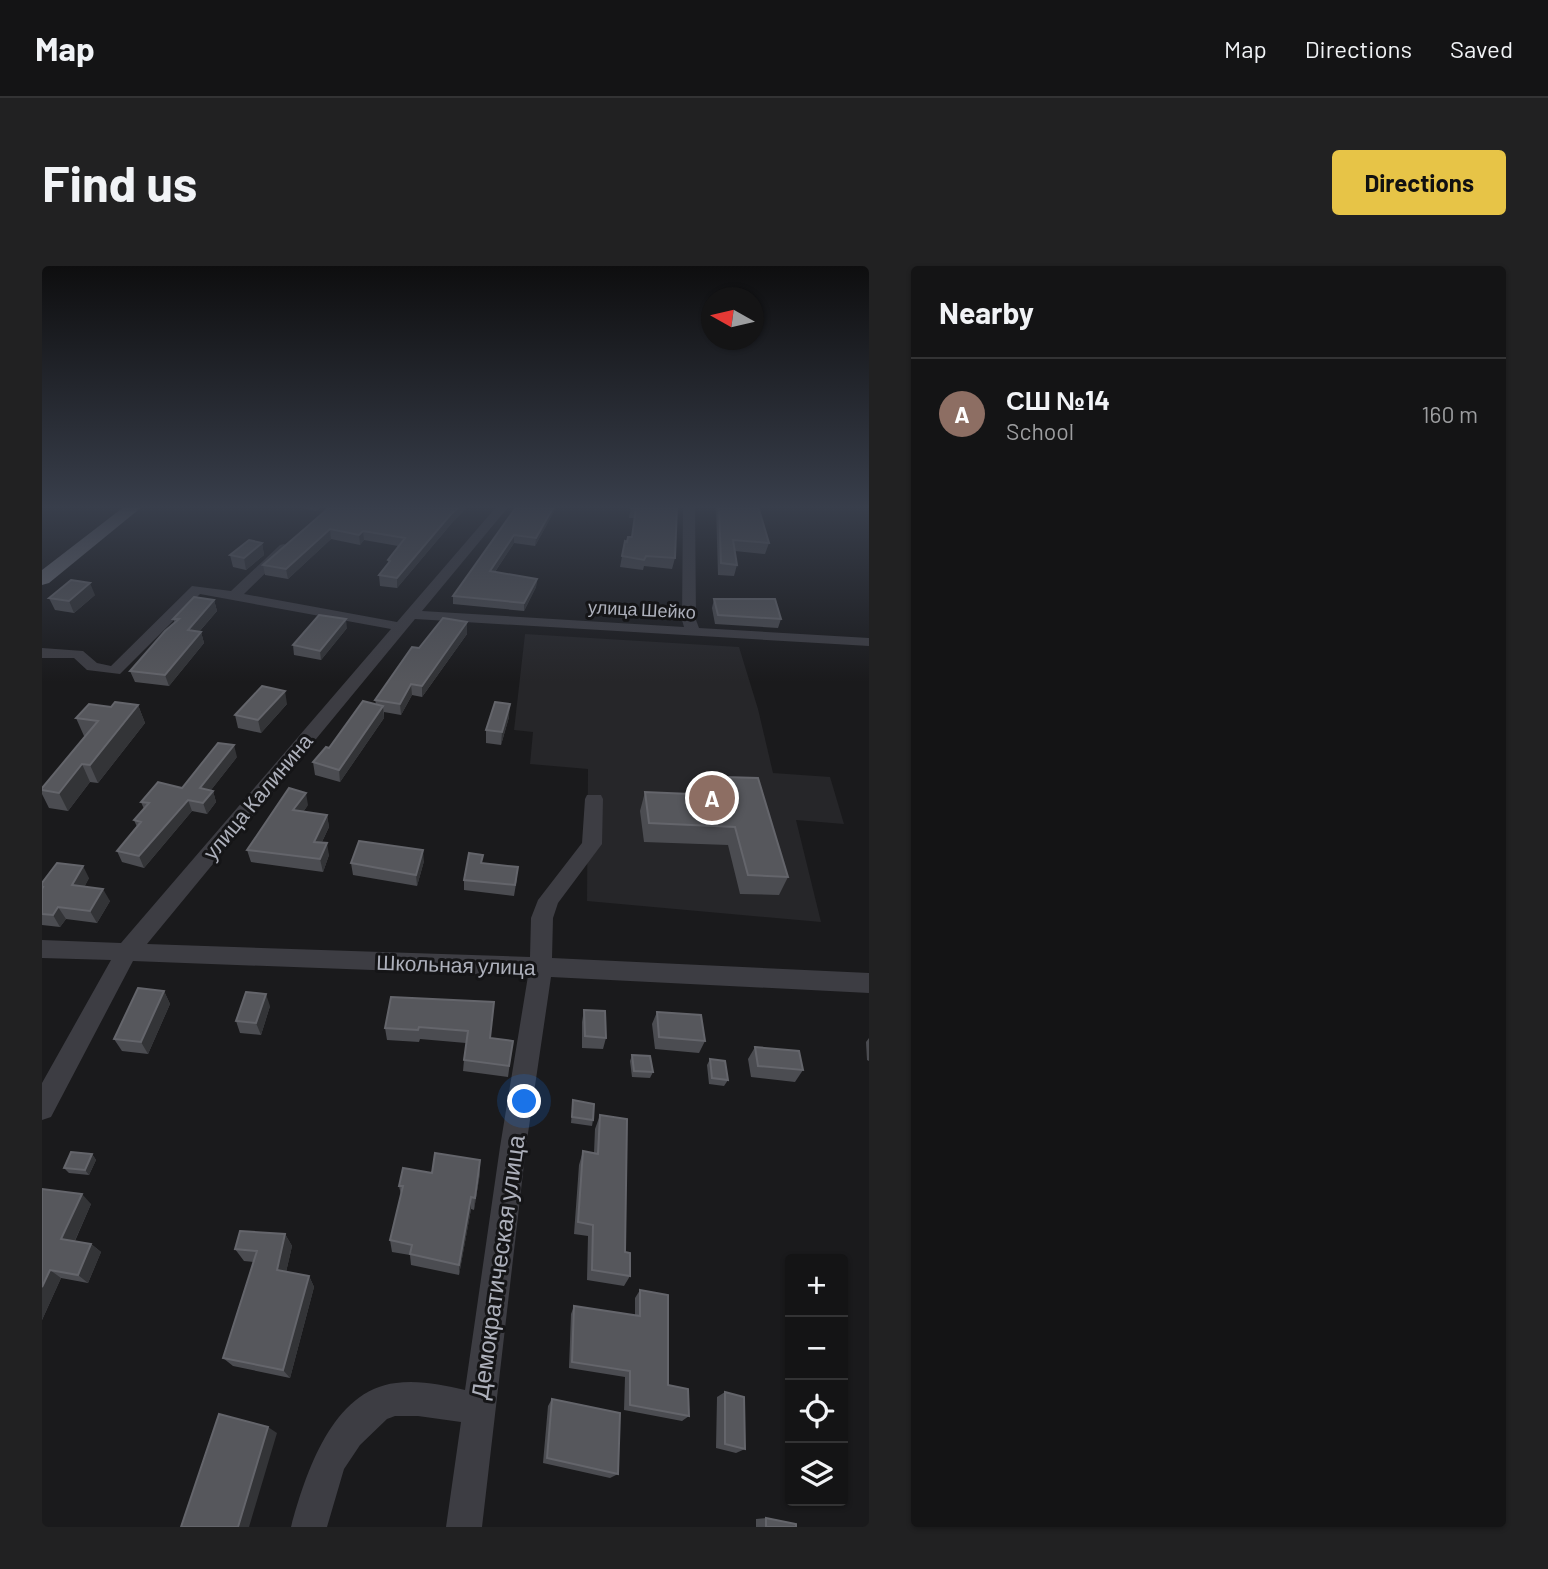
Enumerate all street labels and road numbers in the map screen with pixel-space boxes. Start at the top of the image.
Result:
street label: улица Шейко [588,595,696,623]
street label: улица Калинина [197,728,317,864]
street label: Школьная улица [376,949,537,979]
street label: Демократическая улица [464,1132,530,1401]

